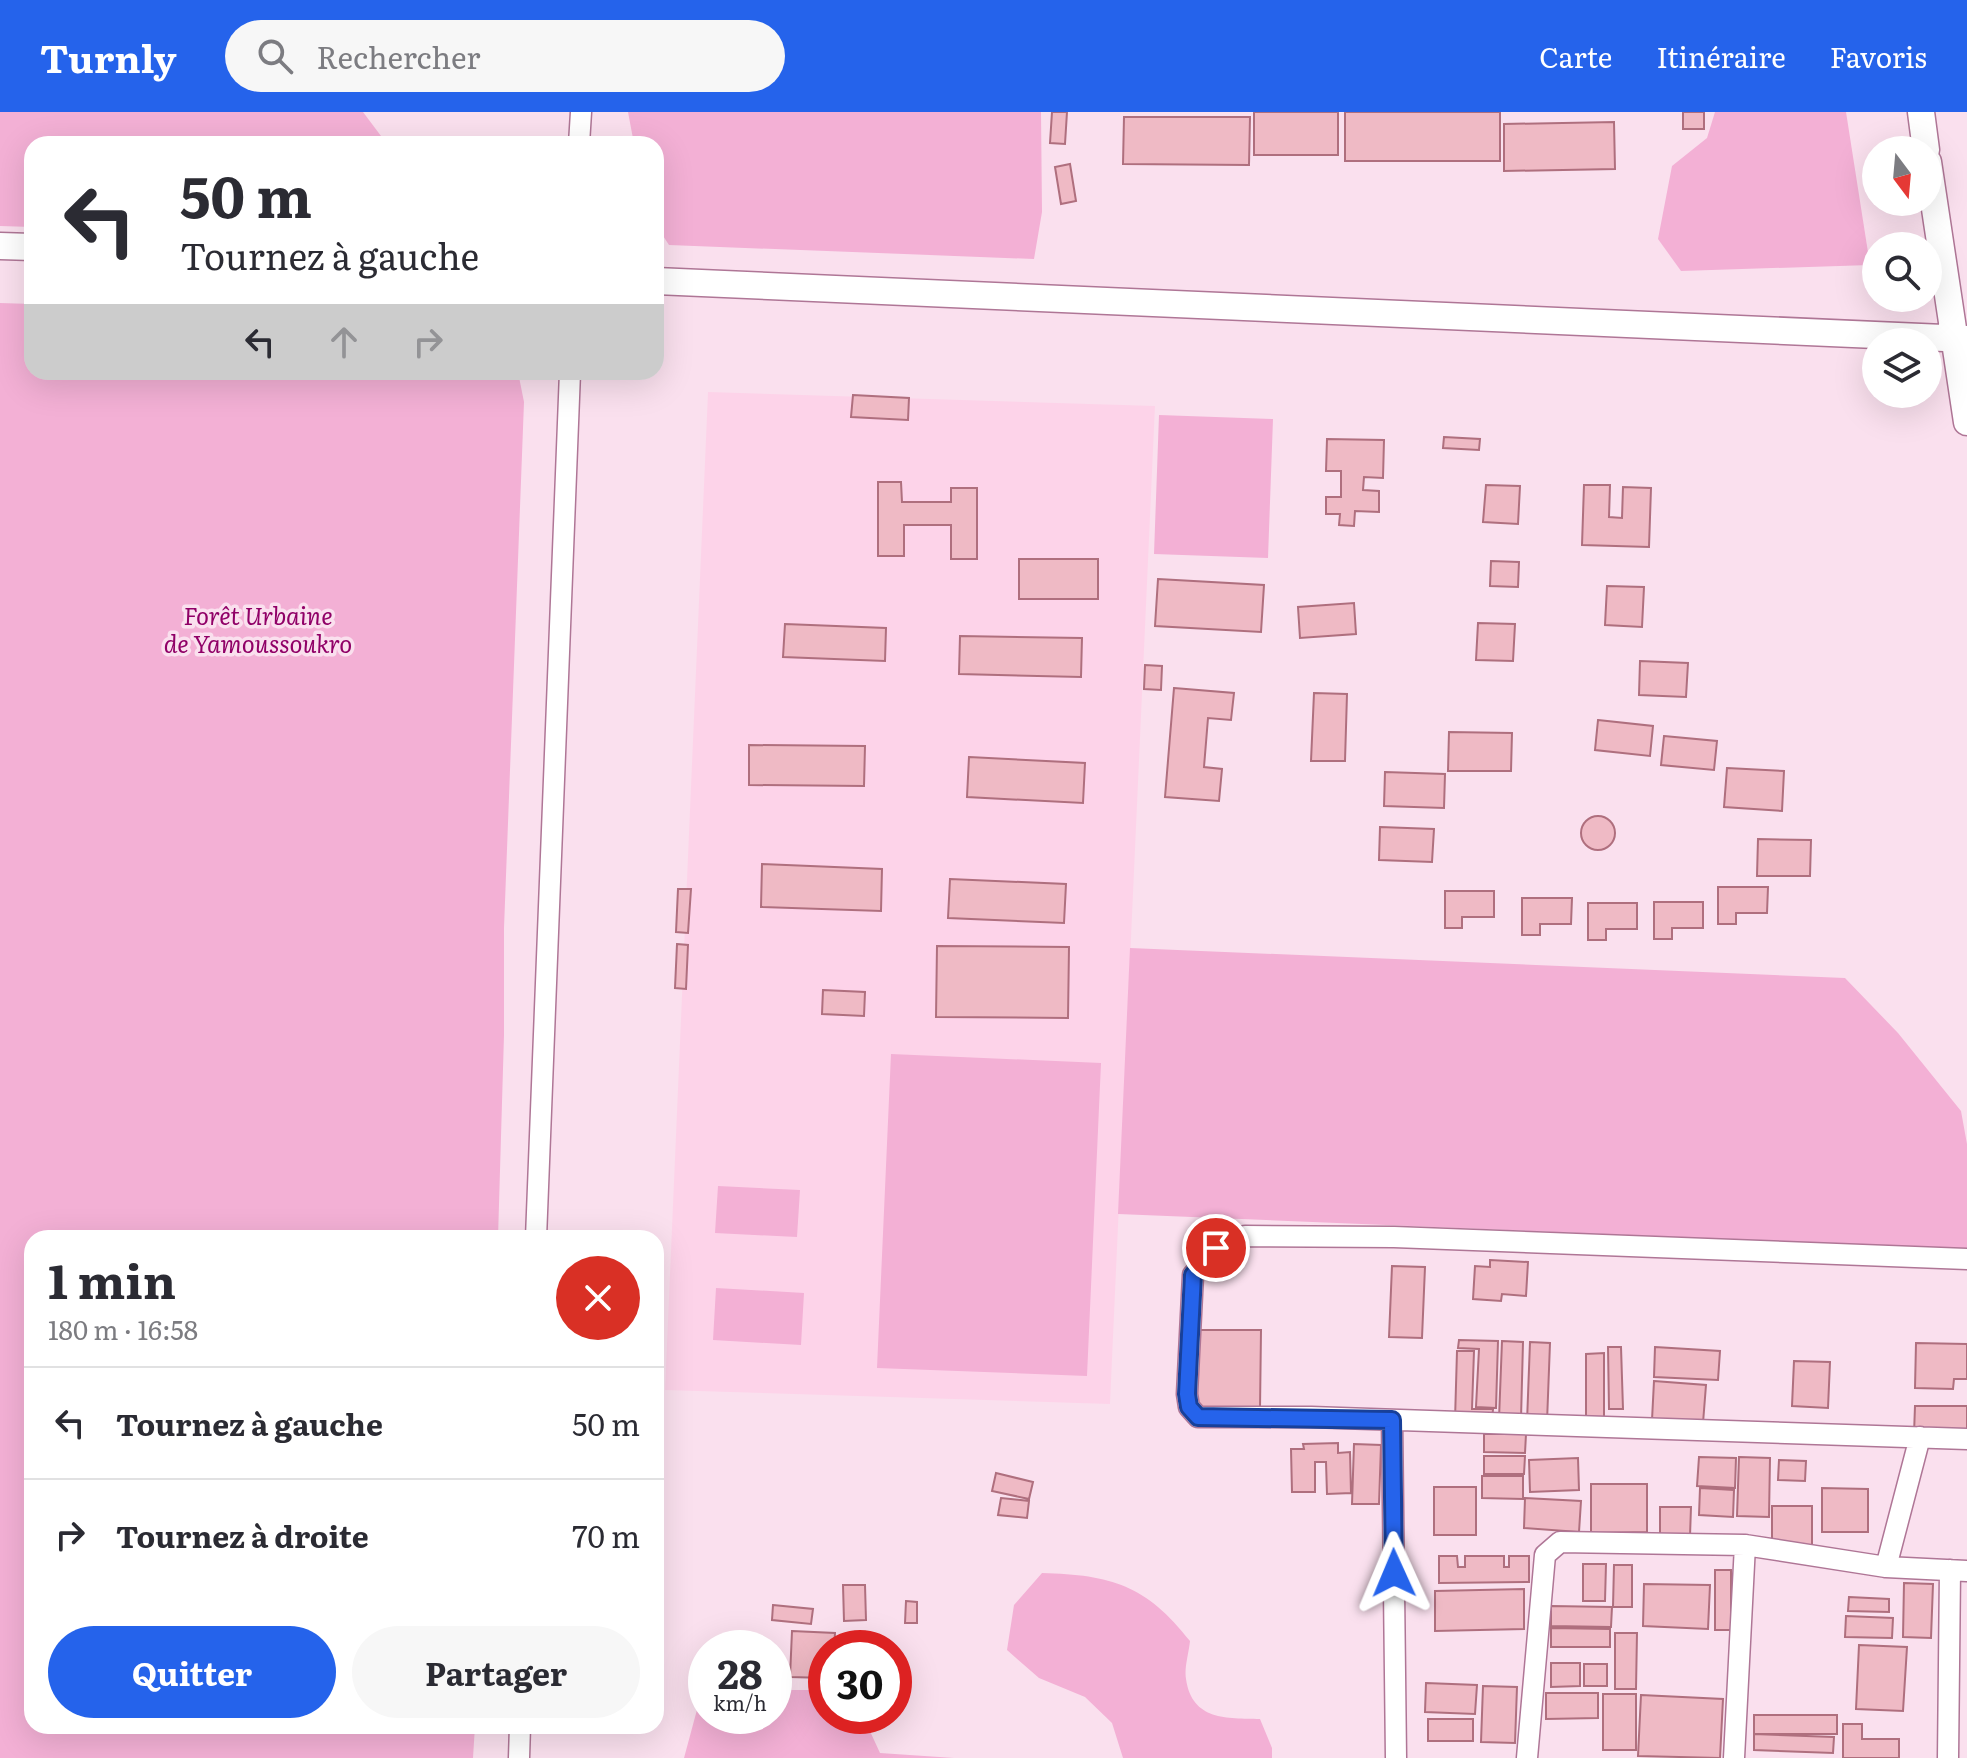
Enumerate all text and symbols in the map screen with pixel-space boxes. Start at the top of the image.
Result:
search box [225,20,785,92]
text: Turnly [40,28,177,85]
icon: search [253,34,297,78]
text: Rechercher [317,34,480,78]
text: Carte [1539,35,1612,77]
text: Itinéraire [1656,35,1786,77]
text: Favoris [1830,35,1927,77]
north arrow [1862,136,1942,216]
map controls [1862,136,1942,408]
text: 50 m [180,152,312,235]
icon: left [48,168,152,272]
text: Tournez à gauche [180,228,479,281]
button: search [1862,232,1942,312]
icon: left [238,320,282,364]
icon: ahead [322,320,366,364]
icon: right [406,320,450,364]
button: layers [1862,328,1942,408]
park label: Forêt Urbaine de Yamoussoukro [164,597,352,660]
pin [1182,1214,1250,1282]
icon: arrive [1194,1226,1238,1270]
text: 1 min [48,1243,176,1314]
button: close [556,1256,640,1340]
text: 180 m · 16:58 [48,1309,198,1348]
icon: left [48,1401,92,1445]
text: Tournez à gauche [116,1401,383,1445]
text: 50 m [572,1401,640,1445]
icon: right [48,1513,92,1557]
text: Tournez à droite [116,1513,369,1557]
text: 70 m [572,1513,640,1557]
position arrow [1352,1531,1436,1615]
button: Quitter [48,1626,336,1718]
button: Partager [352,1626,640,1718]
speed limit sign: 30 [808,1630,912,1734]
text: 28 [717,1642,763,1701]
text: km/h [713,1687,767,1717]

